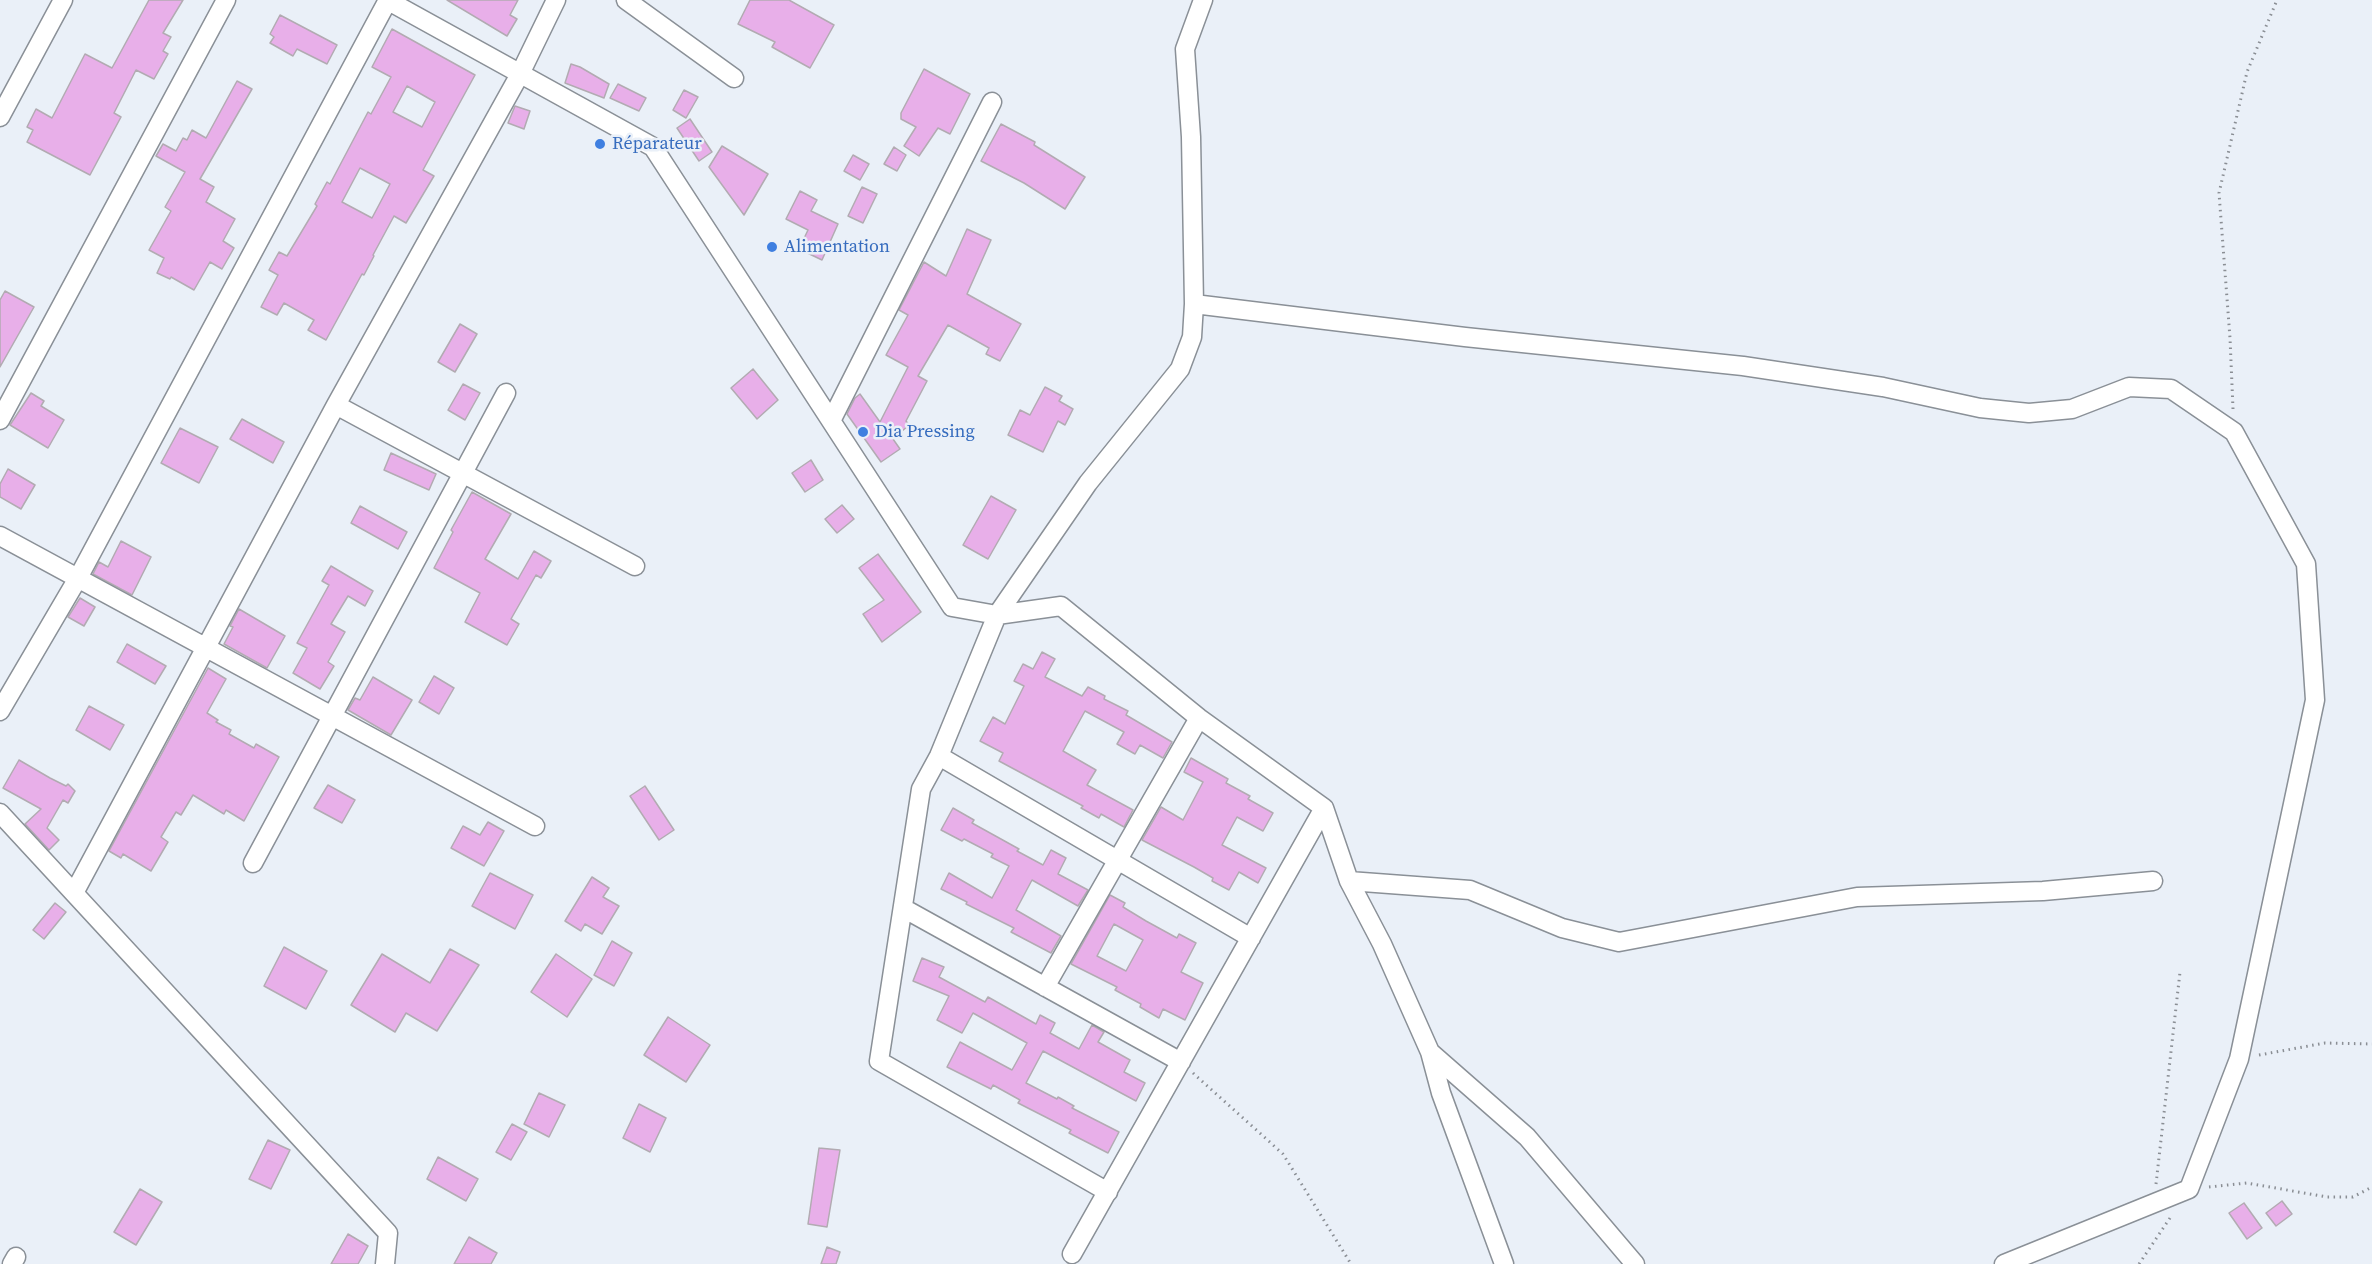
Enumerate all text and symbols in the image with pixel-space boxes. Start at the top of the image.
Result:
place label: Réparateur [612,133,702,155]
marker: Réparateur [593,137,607,151]
place label: Alimentation [784,236,890,258]
marker: Alimentation [765,240,779,254]
place label: Dia Pressing [875,421,975,443]
marker: Dia Pressing [856,425,870,439]

